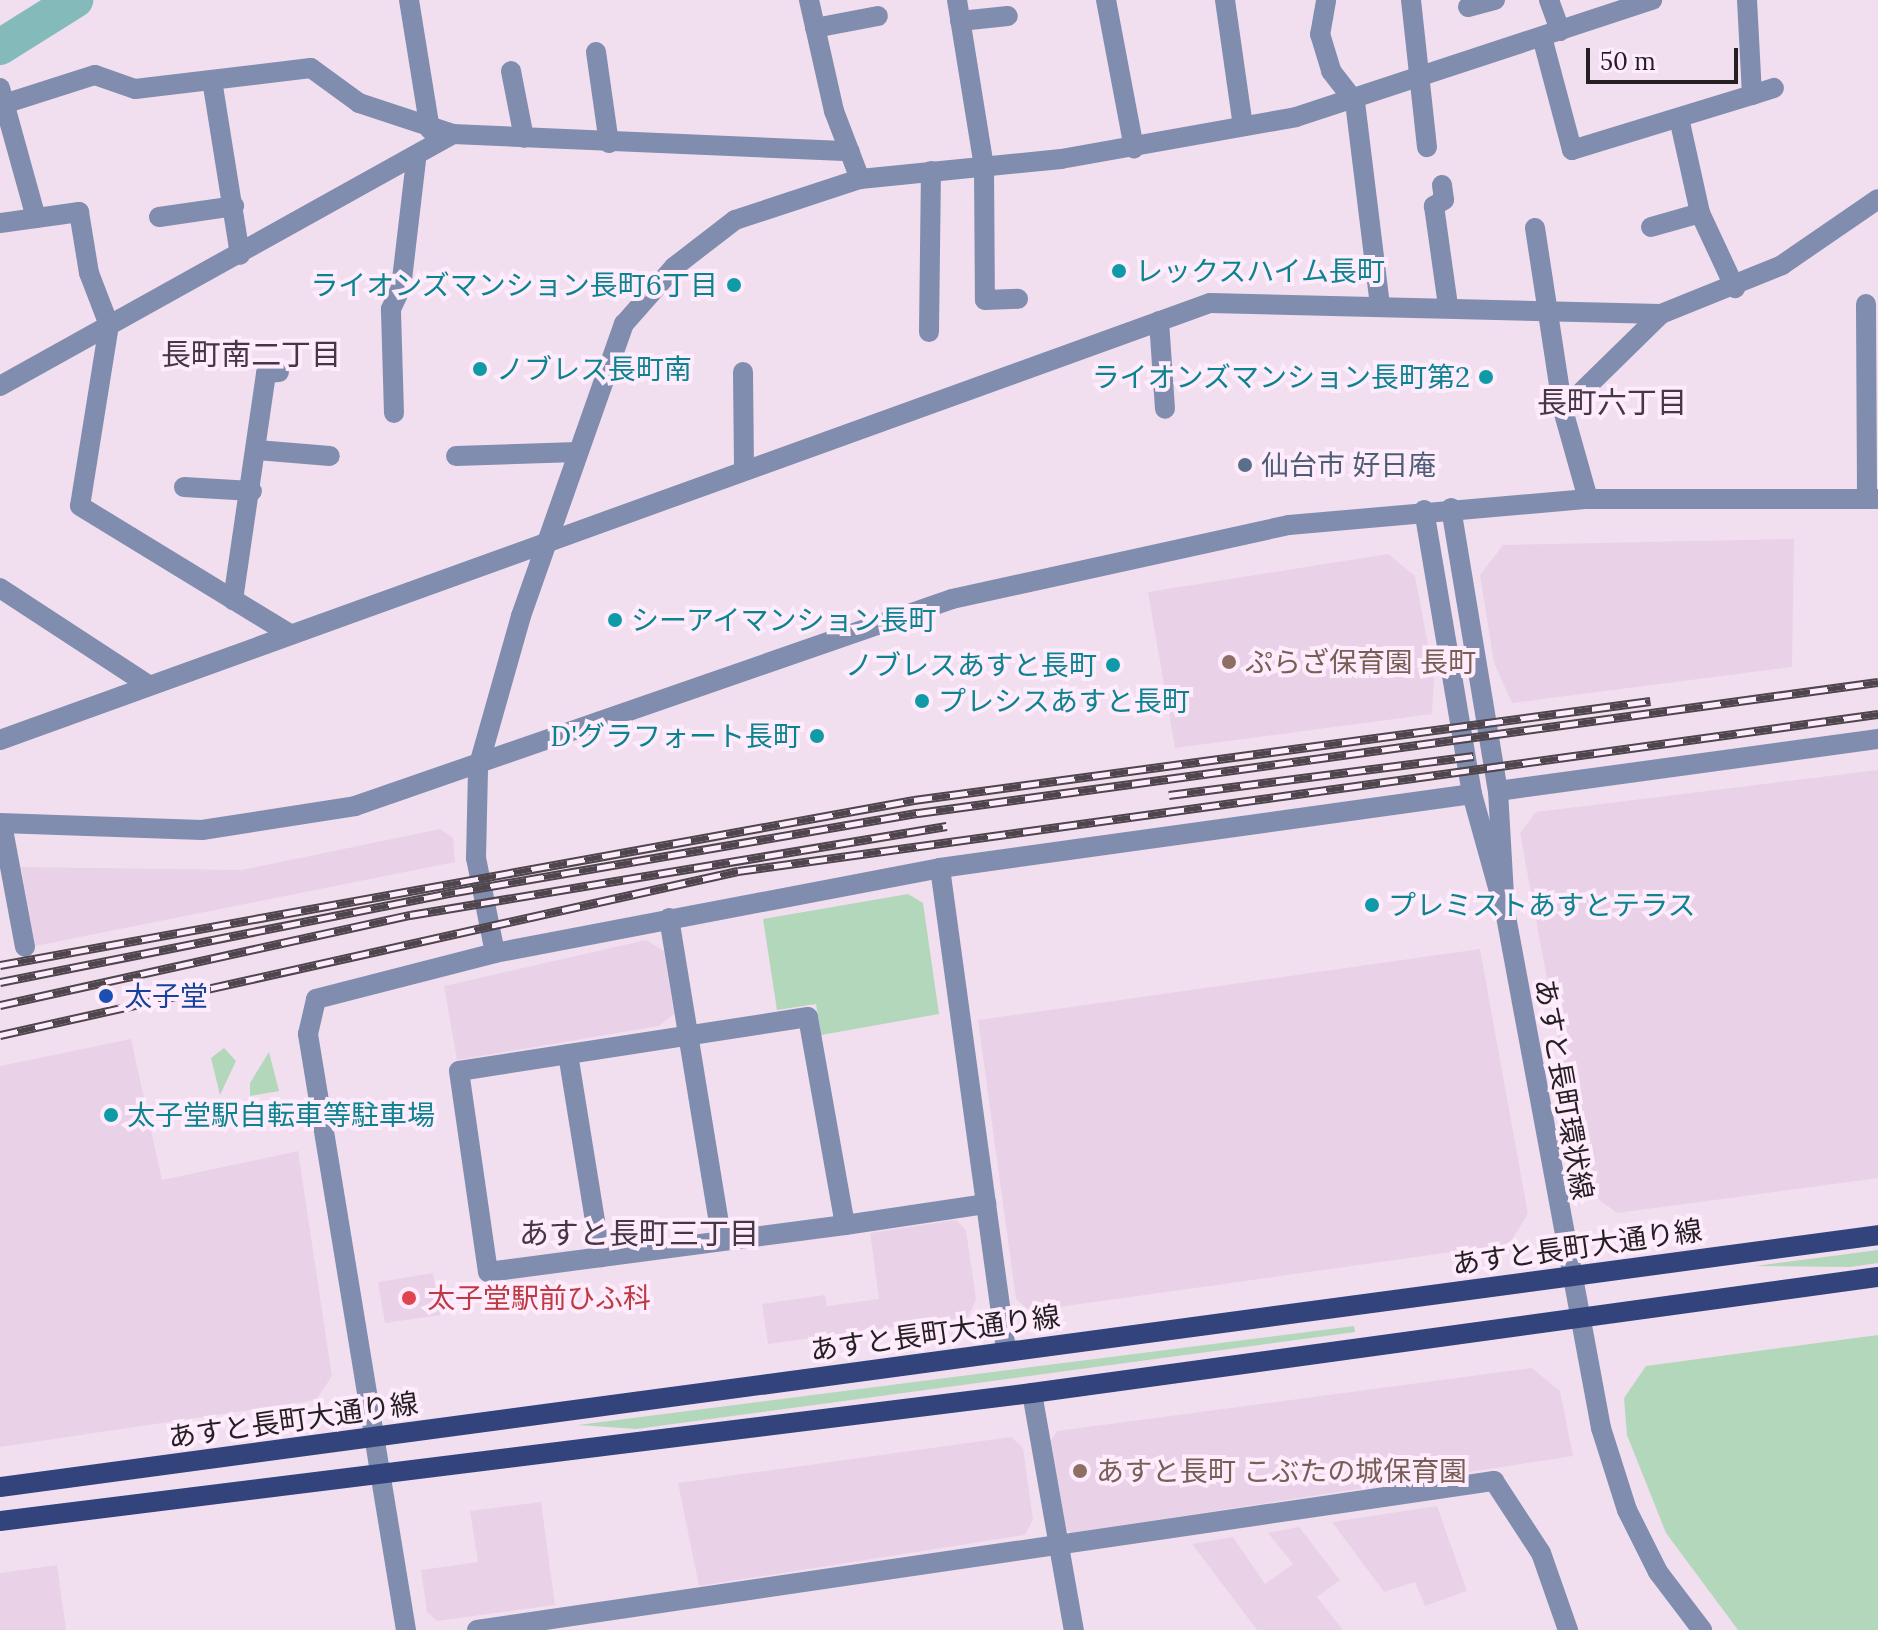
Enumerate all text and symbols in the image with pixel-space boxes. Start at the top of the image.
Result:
scale bar [1590,32,1742,82]
text: 50 m [1600,46,1656,77]
place label: レックスハイム長町 [1135,254,1387,288]
marker: レックスハイム長町 [1110,262,1128,280]
place label: ライオンズマンション長町6丁目 [310,268,718,302]
marker: ライオンズマンション長町6丁目 [725,276,743,294]
district label: 長町南二丁目 [161,336,341,372]
place label: ノブレス長町南 [496,352,692,386]
marker: ノブレス長町南 [471,360,489,378]
place label: ライオンズマンション長町第2 [1091,360,1470,394]
marker: ライオンズマンション長町第2 [1477,368,1495,386]
district label: 長町六丁目 [1537,384,1687,420]
place label: 仙台市 好日庵 [1261,448,1436,482]
marker: 仙台市 好日庵 [1236,456,1254,474]
place label: シーアイマンション長町 [631,603,939,637]
marker: シーアイマンション長町 [606,611,624,629]
place label: ぷらざ保育園 長町 [1245,645,1476,679]
place label: ノブレスあすと長町 [845,648,1097,682]
marker: ぷらざ保育園 長町 [1220,653,1238,671]
marker: ノブレスあすと長町 [1104,656,1122,674]
place label: プレシスあすと長町 [938,684,1190,718]
marker: プレシスあすと長町 [913,692,931,710]
place label: D'グラフォート長町 [550,719,801,753]
marker: D'グラフォート長町 [808,727,826,745]
place label: プレミストあすとテラス [1388,888,1696,922]
marker: プレミストあすとテラス [1363,896,1381,914]
street label: あすと長町環状線 [1528,976,1600,1202]
place label: 太子堂 [124,979,208,1013]
marker: 太子堂 [95,985,117,1007]
place label: 太子堂駅自転車等駐車場 [127,1098,435,1132]
marker: 太子堂駅自転車等駐車場 [102,1106,120,1124]
street label: あすと長町大通り線 [1450,1213,1704,1281]
district label: あすと長町三丁目 [519,1215,759,1251]
place label: 太子堂駅前ひふ科 [427,1281,651,1315]
marker: 太子堂駅前ひふ科 [398,1287,420,1309]
street label: あすと長町大通り線 [808,1299,1062,1367]
street label: あすと長町大通り線 [166,1386,420,1454]
place label: あすと長町 こぶたの城保育園 [1096,1454,1467,1488]
marker: あすと長町 こぶたの城保育園 [1071,1462,1089,1480]

